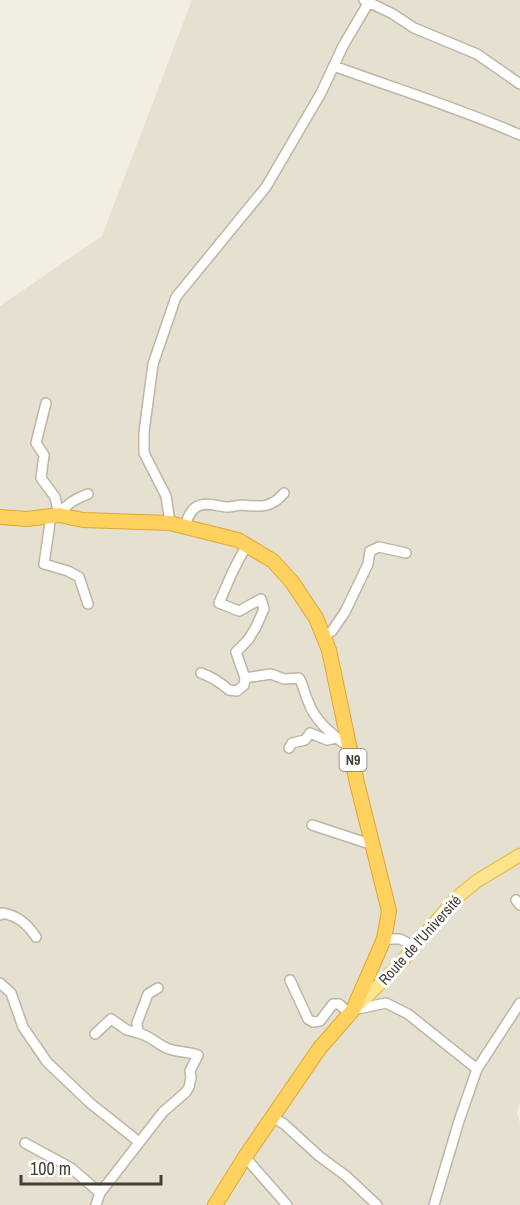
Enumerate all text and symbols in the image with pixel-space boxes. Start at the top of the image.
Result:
road number: N9 [340,749,366,771]
street label: Route de l'Université [374,890,466,989]
scale bar [21,1148,160,1186]
text: 100 m [30,1156,71,1181]

